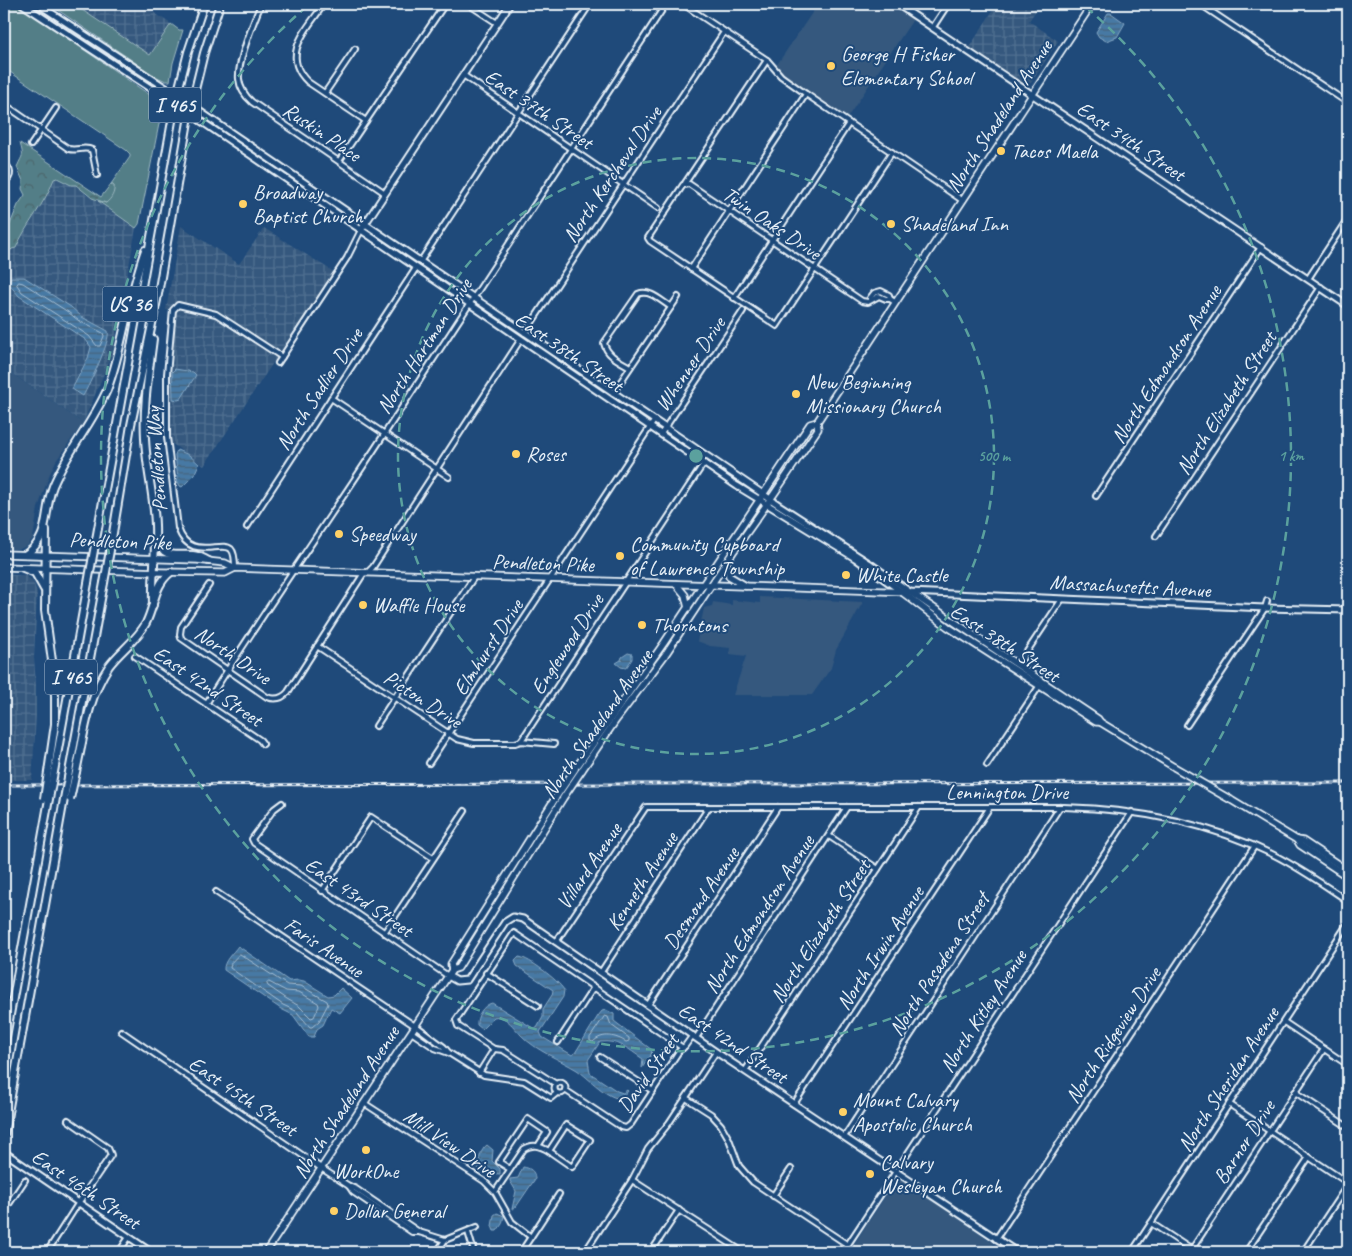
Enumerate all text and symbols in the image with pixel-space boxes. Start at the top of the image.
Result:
street label: North Shadeland Avenue [940,34,1059,197]
place label: George H Fisher Elementary School [841,41,976,91]
marker: George H Fisher Elementary School [825,60,837,72]
street label: East 37th Street [480,63,600,156]
road number: I 465 [149,88,201,122]
street label: East 34th Street [1072,95,1192,188]
street label: Ruskin Place [278,97,368,169]
street label: North Kercheval Drive [557,100,668,247]
place label: Tacos Maela [1011,138,1099,164]
marker: Tacos Maela [995,145,1007,157]
place label: Broadway Baptist Church [253,179,364,229]
street label: Twin Oaks Drive [718,181,828,267]
marker: Broadway Baptist Church [237,198,249,210]
place label: Shadeland Inn [901,211,1008,237]
marker: Shadeland Inn [885,218,897,230]
street label: North Hartman Drive [371,272,478,419]
street label: North Edmondson Avenue [1105,279,1228,448]
road number: US 36 [102,286,158,322]
street label: East 38th Street [510,306,630,399]
street label: Whenner Drive [649,310,732,416]
street label: North Sadlier Drive [270,322,369,455]
street label: North Elizabeth Street [1170,325,1283,480]
place label: New Beginning Missionary Church [806,369,941,419]
marker: New Beginning Missionary Church [790,388,802,400]
street label: Pendleton Way [139,404,173,512]
place label: Roses [526,441,567,467]
centre of rings [687,447,705,465]
text: 500 m [978,447,1012,466]
text: 1 km [1278,447,1304,466]
marker: Roses [510,448,522,460]
place label: Speedway [349,521,418,547]
street label: Pendleton Pike [69,526,172,556]
marker: Speedway [333,528,345,540]
place label: Community Cupboard of Lawrence Township [630,531,785,581]
street label: Pendleton Pike [492,548,595,578]
marker: Community Cupboard of Lawrence Township [614,550,626,562]
place label: White Castle [856,562,950,588]
marker: White Castle [840,569,852,581]
street label: Massachusetts Avenue [1049,569,1212,603]
street label: Englewood Drive [525,588,610,699]
place label: Waffle House [373,592,465,618]
street label: Elmhurst Drive [447,593,529,700]
street label: East 38th Street [945,598,1066,689]
marker: Waffle House [357,599,369,611]
place label: Thorntons [652,612,729,638]
marker: Thorntons [636,619,648,631]
street label: North Drive [190,620,277,691]
street label: East 42nd Street [148,640,269,733]
street label: North Shadeland Avenue [536,643,659,804]
road number: I 465 [45,660,97,694]
street label: Picton Drive [379,664,469,735]
street label: Lennington Drive [946,779,1069,805]
street label: Villard Avenue [551,817,628,914]
street label: Kenneth Avenue [601,826,684,935]
street label: North Edmondson Avenue [698,829,821,998]
street label: Desmond Avenue [657,841,745,954]
street label: East 43rd Street [300,851,420,944]
street label: North Elizabeth Street [764,853,877,1008]
street label: North Irwin Avenue [830,879,931,1015]
street label: North Pasadena Street [883,885,997,1041]
street label: Faris Avenue [279,911,370,984]
street label: North Kitley Avenue [934,944,1033,1077]
street label: North Ridgeview Drive [1059,960,1168,1108]
street label: East 42nd Street [673,997,794,1090]
street label: North Sheridan Avenue [1172,1001,1285,1156]
street label: North Shadeland Avenue [287,1020,406,1183]
street label: David Street [611,1027,686,1117]
street label: East 45th Street [184,1050,304,1143]
place label: Mount Calvary Apostolic Church [853,1087,972,1137]
street label: Barnor Drive [1207,1093,1282,1189]
street label: Mill View Drive [399,1103,502,1184]
marker: Mount Calvary Apostolic Church [837,1106,849,1118]
street label: East 46th Street [27,1143,147,1236]
marker: WorkOne [360,1144,372,1156]
place label: Calvary Wesleyan Church [880,1149,1003,1199]
place label: WorkOne [334,1158,399,1184]
marker: Calvary Wesleyan Church [864,1168,876,1180]
place label: Dollar General [344,1198,448,1224]
marker: Dollar General [328,1205,340,1217]

